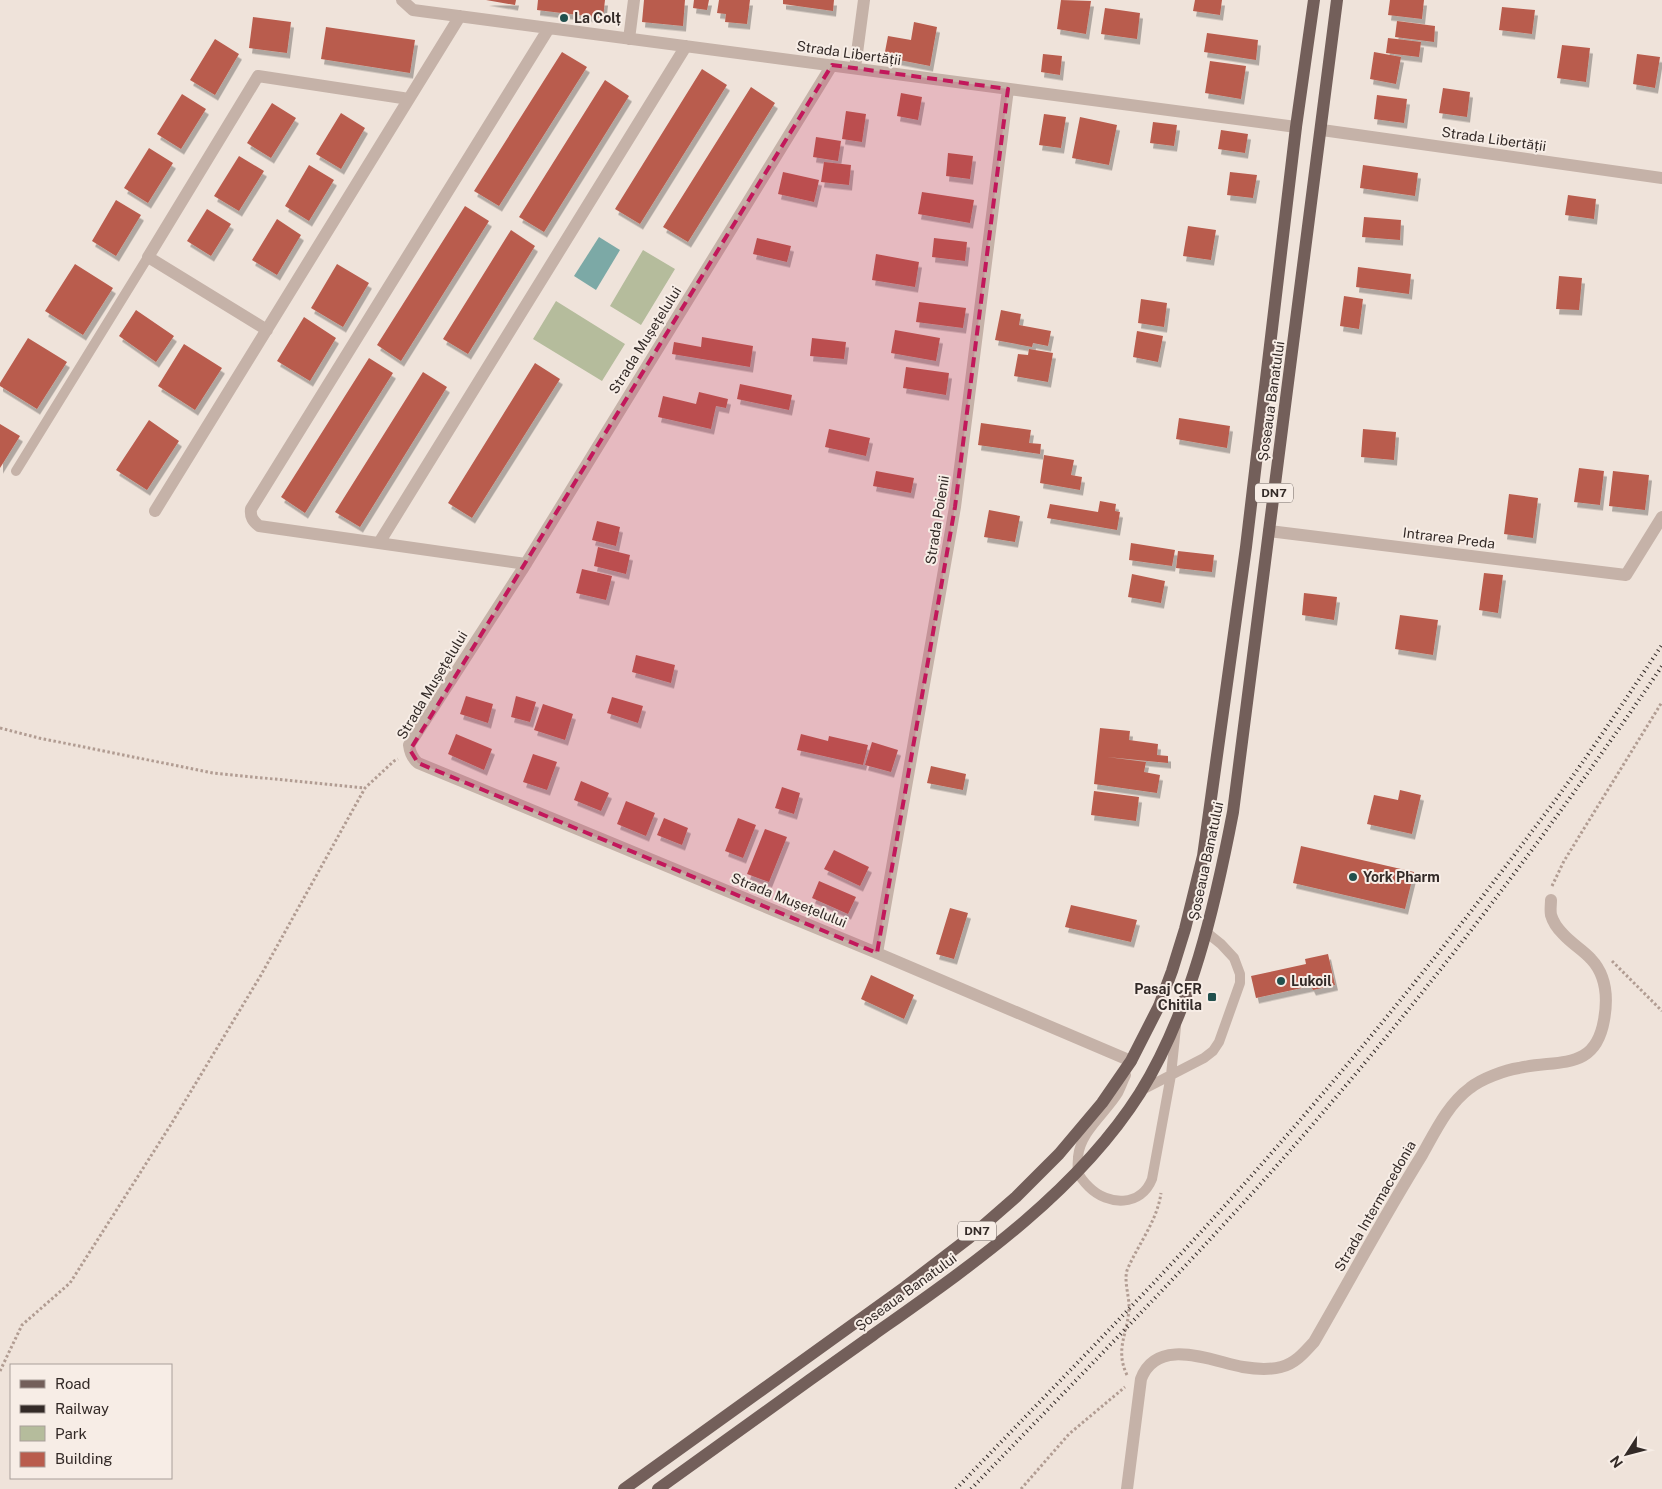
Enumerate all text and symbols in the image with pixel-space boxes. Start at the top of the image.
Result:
place label: La Colț [574,10,621,26]
marker: La Colț [558,12,570,24]
street label: Strada Libertății [796,38,902,68]
street label: Strada Libertății [1441,124,1547,154]
street label: Strada Mușețelului [606,283,684,397]
street label: Șoseaua Banatului [1255,340,1287,462]
street label: Strada Poienii [922,474,952,566]
road number: DN7 [1255,483,1293,502]
street label: Intrarea Preda [1402,524,1496,552]
street label: Strada Mușețelului [393,628,471,742]
street label: Șoseaua Banatului [1186,800,1226,922]
street label: Strada Mușețelului [729,869,849,931]
place label: York Pharm [1363,869,1440,885]
marker: York Pharm [1347,871,1359,883]
place label: Lukoil [1291,973,1332,989]
marker: Lukoil [1275,975,1287,987]
place label: Pasaj CFR Chitila [1134,981,1202,1013]
marker: Pasaj CFR Chitila [1206,991,1218,1003]
street label: Strada Intermacedonia [1331,1138,1419,1274]
road number: DN7 [958,1222,996,1240]
street label: Șoseaua Banatului [852,1250,960,1334]
legend [10,1364,172,1479]
text: Road [55,1375,91,1392]
text: Railway [55,1400,109,1417]
text: Park [55,1425,87,1442]
north arrow [1602,1429,1652,1479]
text: Building [55,1450,113,1467]
text: N [1607,1453,1626,1471]

